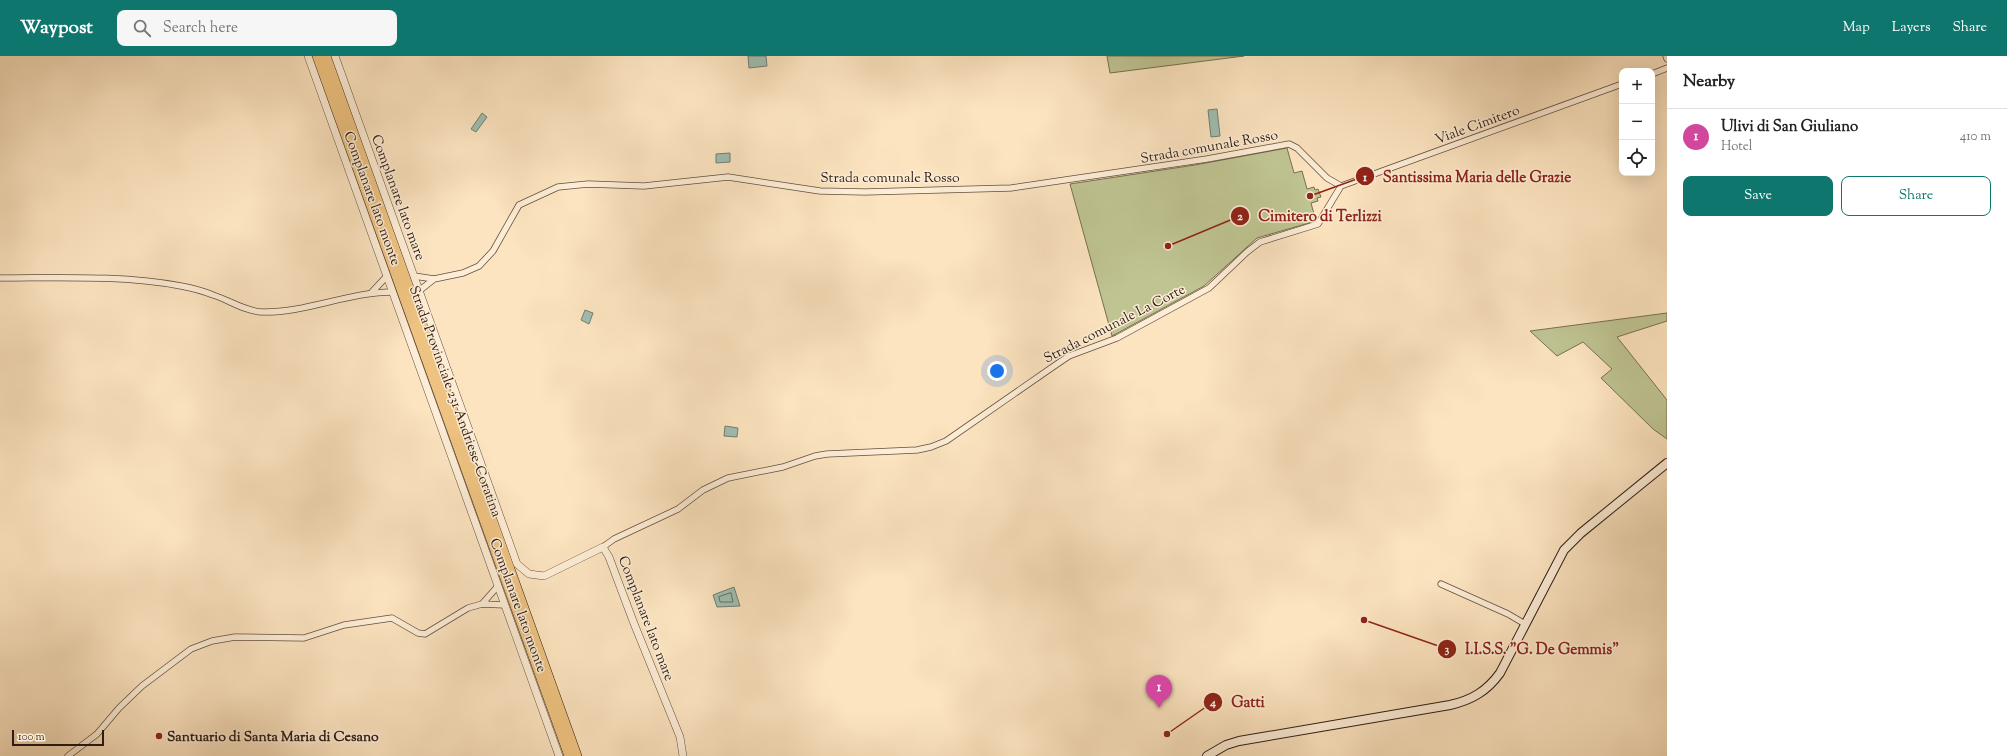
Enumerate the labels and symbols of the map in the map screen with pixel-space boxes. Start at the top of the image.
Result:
street label: Viale Cimitero [1432,101,1523,150]
street label: Strada comunale Rosso [1139,126,1280,170]
street label: Complanare lato monte [338,129,405,269]
street label: Complanare lato mare [365,132,429,263]
callout: Santissima Maria delle Grazie [1355,163,1579,190]
text: Santissima Maria delle Grazie [1383,168,1571,189]
street label: Strada comunale Rosso [820,169,960,189]
text: 1 [1362,169,1368,187]
callout: Cimitero di Terlizzi [1230,203,1390,230]
text: Cimitero di Terlizzi [1258,207,1383,228]
text: 2 [1237,208,1243,226]
street label: Strada comunale La Corte [1041,280,1189,369]
street label: Strada Provinciale 231 Andriese-Coratina [403,283,506,521]
your location [987,361,1007,381]
street label: Complanare lato monte [484,536,551,676]
street label: Complanare lato mare [612,553,678,684]
callout: I.I.S.S. "G. De Gemmis" [1437,636,1627,663]
text: I.I.S.S. "G. De Gemmis" [1465,640,1619,661]
text: 3 [1445,641,1450,659]
pin: 1 [1146,675,1172,708]
callout: Gatti [1203,688,1273,715]
text: Gatti [1231,693,1266,714]
text: 4 [1209,694,1216,712]
scale bar [12,728,104,747]
place label: Santuario di Santa Maria di Cesano [167,728,379,748]
marker: Santuario di Santa Maria di Cesano [154,731,164,741]

